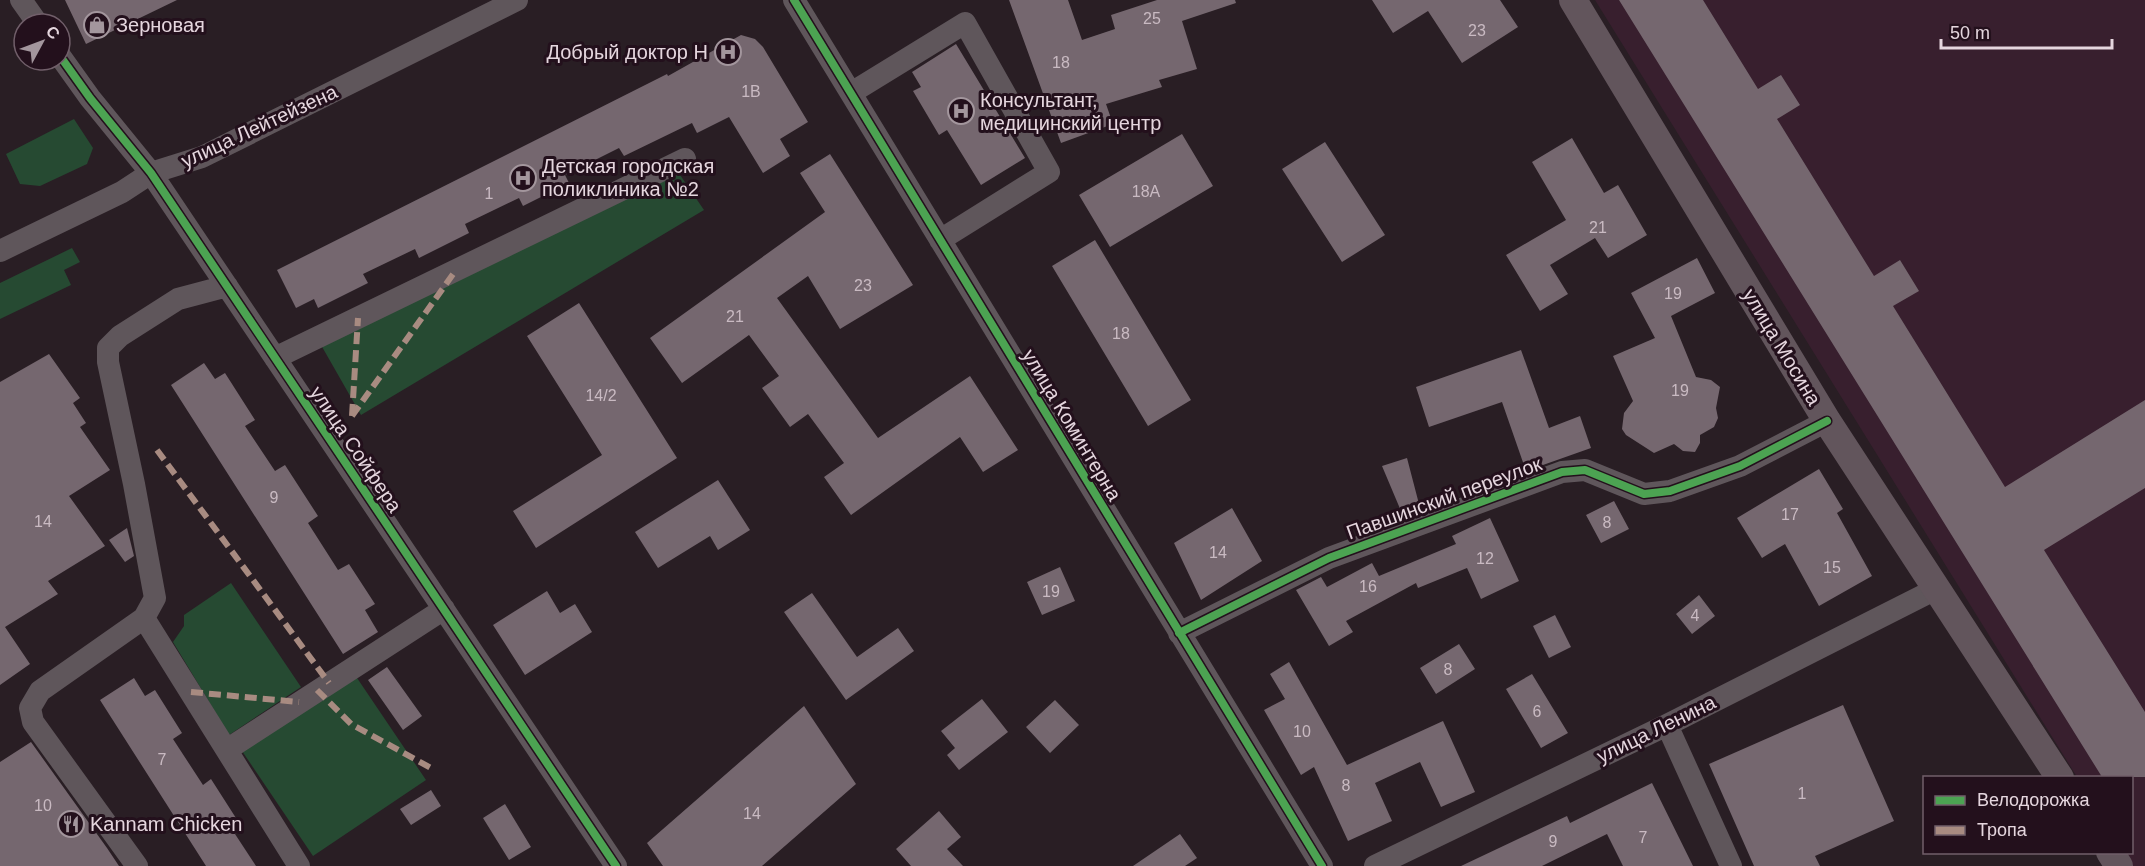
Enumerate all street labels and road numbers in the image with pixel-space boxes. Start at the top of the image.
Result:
street label: улица Лейтейзена [178,80,341,172]
street label: улица Мосина [1739,285,1826,410]
street label: улица Коминтерна [1018,345,1126,505]
street label: улица Сойфера [306,382,407,517]
street label: Павшинский переулок [1343,452,1545,544]
street label: улица Ленина [1593,690,1720,767]

